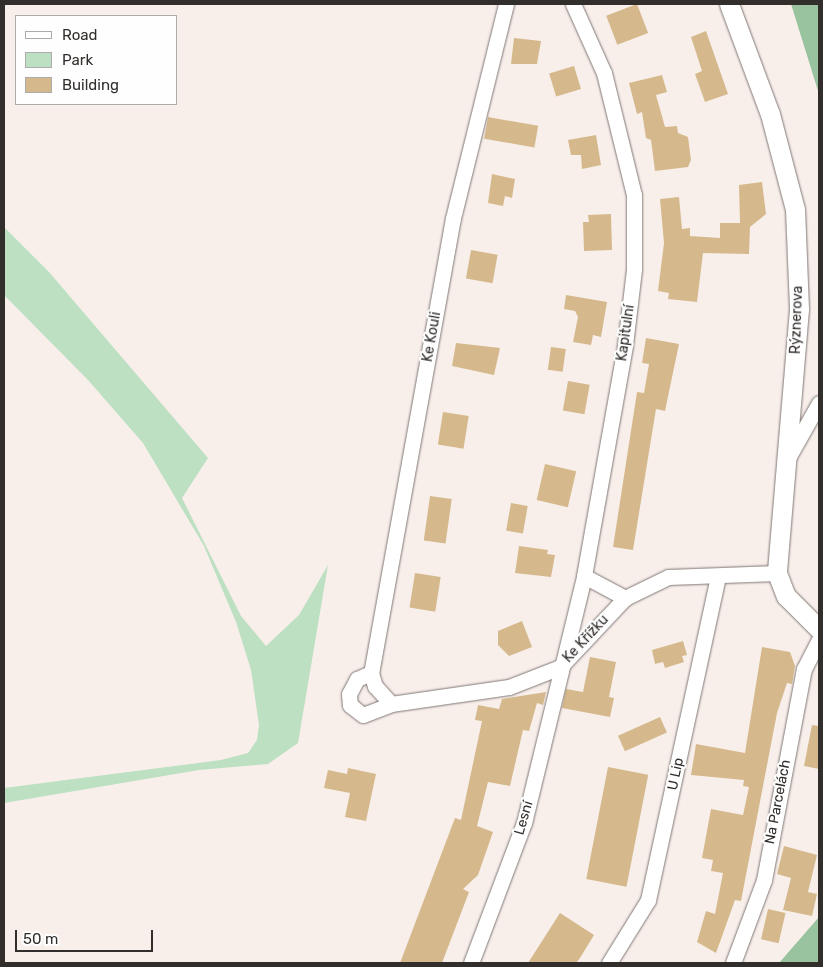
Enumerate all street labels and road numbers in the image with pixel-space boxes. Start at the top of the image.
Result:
street label: Rýznerova [787,285,807,355]
street label: Kapitulní [614,304,638,362]
street label: Ke Kouli [419,311,445,363]
street label: Ke Křížku [560,612,612,666]
street label: U Lip [664,756,688,792]
street label: Na Parcelách [762,758,794,846]
street label: Lesní [511,799,537,837]

